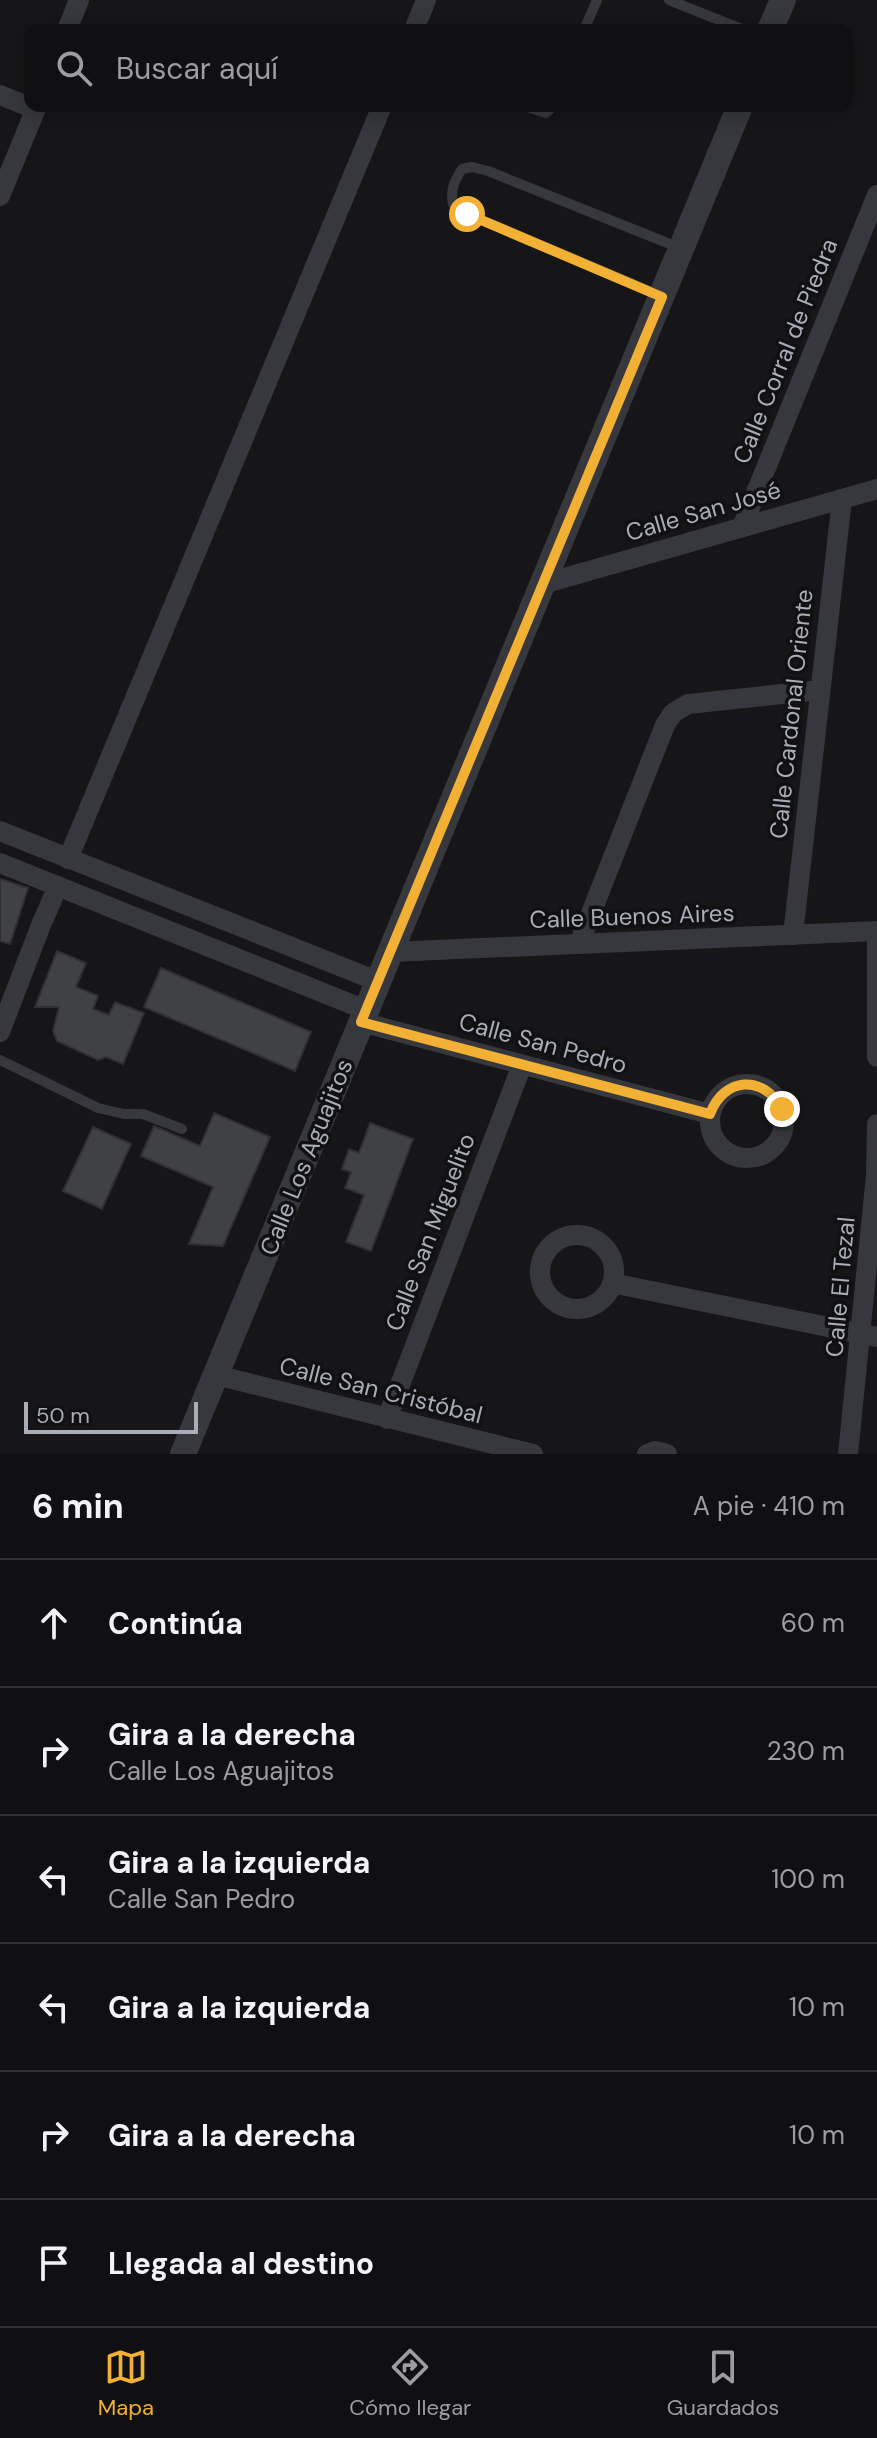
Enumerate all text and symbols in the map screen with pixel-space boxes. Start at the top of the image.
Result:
search box [24,24,853,112]
icon: search [52,46,96,90]
text: Buscar aquí [116,49,278,88]
route start [449,196,485,232]
street label: Calle Corral de Piedra [726,234,844,468]
street label: Calle San José [622,474,784,548]
street label: Calle Cardonal Oriente [762,588,820,840]
street label: Calle Buenos Aires [529,897,735,935]
street label: Calle San Pedro [456,1006,630,1080]
street label: Calle Los Aguajitos [253,1054,359,1260]
route end [764,1091,800,1127]
street label: Calle San Miguelito [378,1129,482,1335]
street label: Calle El Tezal [818,1216,862,1358]
street label: Calle San Cristóbal [276,1350,486,1430]
scale bar [24,1398,198,1434]
text: 50 m [36,1401,90,1430]
text: 6 min [32,1484,124,1529]
text: A pie · 410 m [693,1489,845,1523]
icon: ahead [32,1601,76,1645]
text: Continúa [108,1604,243,1643]
text: 60 m [781,1606,845,1640]
text: Gira a la derecha [108,1715,356,1754]
icon: right [32,1729,76,1773]
text: 230 m [767,1734,845,1768]
text: Calle Los Aguajitos [108,1754,334,1788]
text: Gira a la izquierda [108,1843,370,1882]
icon: left [32,1857,76,1901]
text: 100 m [771,1862,845,1896]
text: Calle San Pedro [108,1882,295,1916]
icon: left [32,1985,76,2029]
text: Gira a la izquierda [108,1988,370,2027]
text: 10 m [789,1990,845,2024]
icon: right [32,2113,76,2157]
text: Gira a la derecha [108,2116,356,2155]
text: 10 m [789,2118,845,2152]
icon: arrive [32,2241,76,2285]
text: Llegada al destino [108,2244,374,2283]
tab: Mapa [98,2345,154,2422]
tab: Cómo llegar [349,2345,471,2422]
tab: Guardados [667,2345,779,2422]

